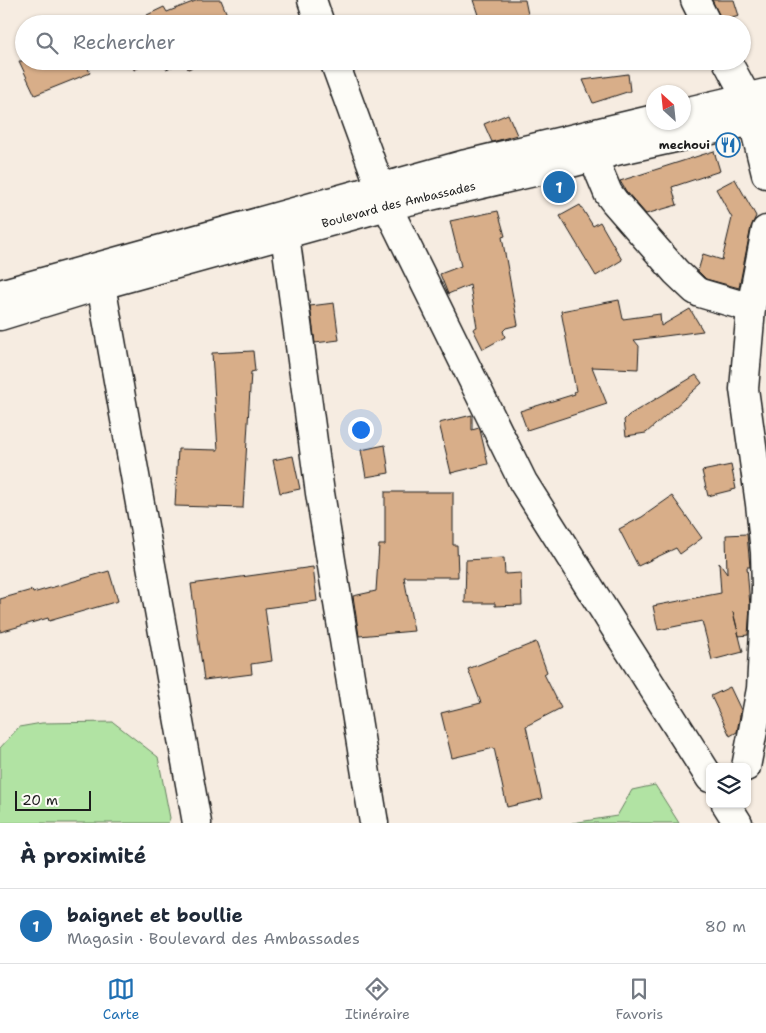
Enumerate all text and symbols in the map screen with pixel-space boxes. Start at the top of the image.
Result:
search box [15,15,751,70]
icon: search [33,29,61,57]
text: Rechercher [73,30,176,55]
north arrow [646,85,691,130]
restaurant icon: mechoui [715,132,741,158]
place label: mechoui [659,137,710,153]
pin: 1 [543,168,575,206]
street label: Boulevard des Ambassades [320,178,477,232]
your location [348,417,374,443]
map controls [706,763,751,808]
button: layers [706,763,751,808]
scale bar [15,788,91,811]
text: 20 m [22,791,58,809]
text: À proximité [20,842,146,870]
text: baignet et boullie [67,903,243,928]
text: 1 [32,916,40,937]
text: 80 m [705,916,746,937]
text: Magasin · Boulevard des Ambassades [67,928,360,949]
tab: Carte [103,975,139,1023]
tab: Itinéraire [345,975,410,1023]
tab: Favoris [615,975,663,1023]

